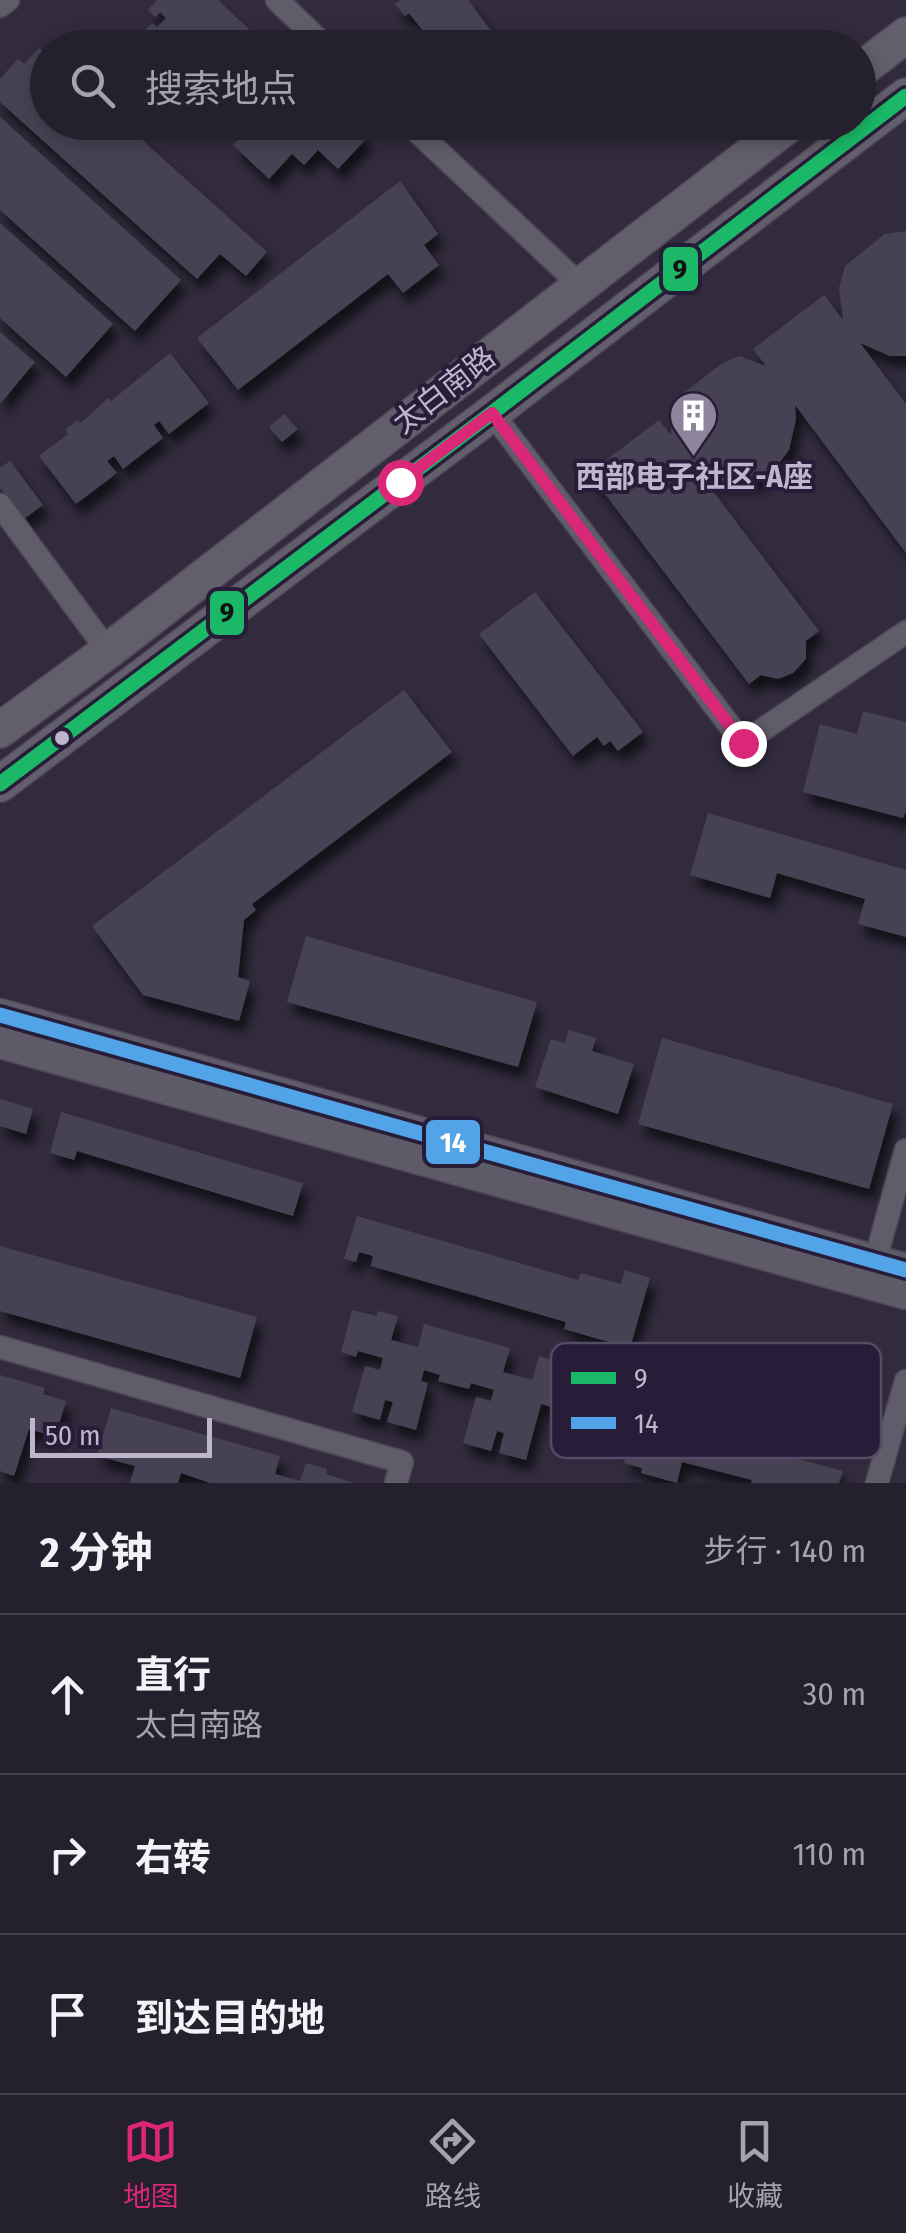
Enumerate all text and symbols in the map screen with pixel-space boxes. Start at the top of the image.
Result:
search box [30,30,876,140]
icon: search [65,58,120,113]
text: 搜索地点 [145,66,297,112]
line badge: 9 [661,245,700,293]
text: 9 [673,253,687,286]
street label: 太白南路 [386,339,502,441]
building icon: 西部电子社区-A座 [668,390,720,458]
place label: 西部电子社区-A座 [575,459,813,495]
route start [378,460,424,506]
line badge: 9 [208,589,246,637]
text: 9 [220,596,234,629]
route end [721,721,767,767]
unlabelled marker [52,728,72,748]
line badge: 14 [424,1118,482,1166]
text: 14 [440,1126,466,1159]
legend [551,1343,881,1458]
text: 9 [634,1362,648,1395]
text: 14 [634,1407,658,1440]
scale bar [30,1413,212,1458]
text: 50 m [45,1419,101,1452]
text: 2 分钟 [40,1528,152,1578]
text: 步行 · 140 m [703,1532,866,1570]
text: 直行 [135,1652,211,1698]
icon: ahead [40,1667,95,1722]
text: 30 m [803,1675,866,1713]
text: 太白南路 [135,1706,263,1744]
icon: right [40,1827,95,1882]
text: 右转 [135,1835,211,1881]
text: 110 m [793,1835,866,1873]
icon: arrive [40,1987,95,2042]
text: 到达目的地 [135,1995,325,2041]
tab: 地图 [123,2114,179,2214]
tab: 路线 [425,2114,481,2214]
tab: 收藏 [727,2114,783,2214]

